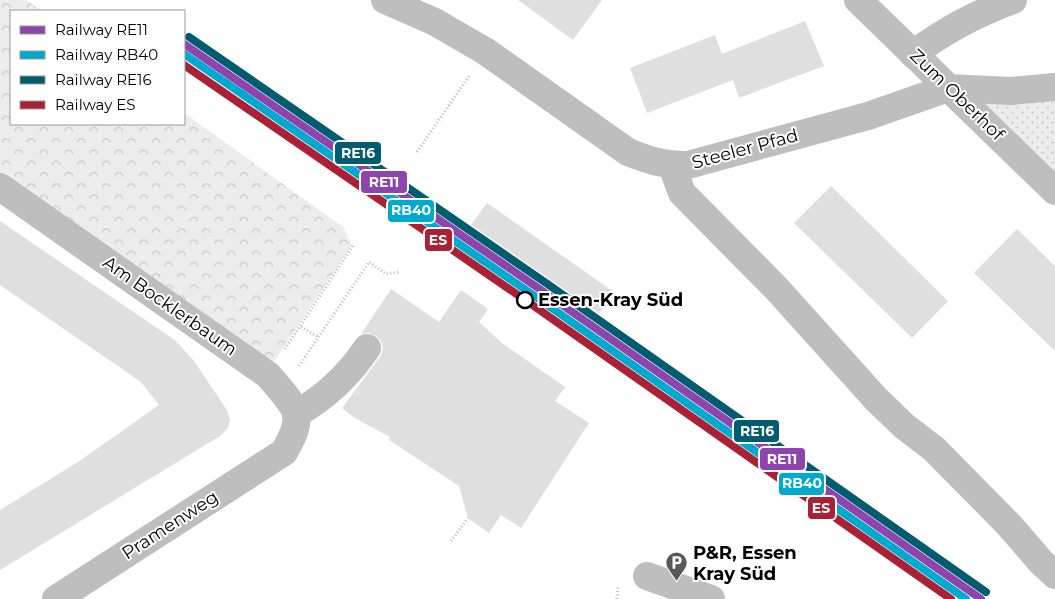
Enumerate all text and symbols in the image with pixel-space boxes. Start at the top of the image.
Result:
legend [10,10,185,125]
text: Railway RE11 [55,20,148,39]
text: Railway RB40 [55,45,158,64]
street label: Zum Oberhof [905,45,1009,146]
text: Railway RE16 [55,70,152,89]
text: Railway ES [55,95,135,114]
street label: Steeler Pfad [689,124,801,174]
line badge: RE16 [334,141,382,165]
text: RE16 [341,144,375,162]
line badge: RE11 [360,170,408,194]
text: RE11 [369,173,399,191]
line badge: RB40 [387,199,435,223]
text: RB40 [391,201,431,219]
line badge: ES [424,228,453,252]
text: ES [429,231,447,249]
street label: Am Bocklerbaum [99,251,241,361]
place label: Essen-Kray Süd [538,289,683,311]
marker: Essen-Kray Süd [516,291,534,309]
line badge: RE16 [733,419,780,443]
text: RE16 [740,422,774,440]
line badge: RE11 [759,447,806,471]
text: RE11 [767,450,797,468]
line badge: RB40 [778,472,825,496]
text: RB40 [782,474,822,492]
street label: Pramenweg [118,486,222,564]
line badge: ES [807,496,836,520]
text: ES [812,499,830,517]
place label: P&R, Essen Kray Süd [693,542,797,585]
parking icon: P&R, Essen Kray Süd [665,551,689,582]

